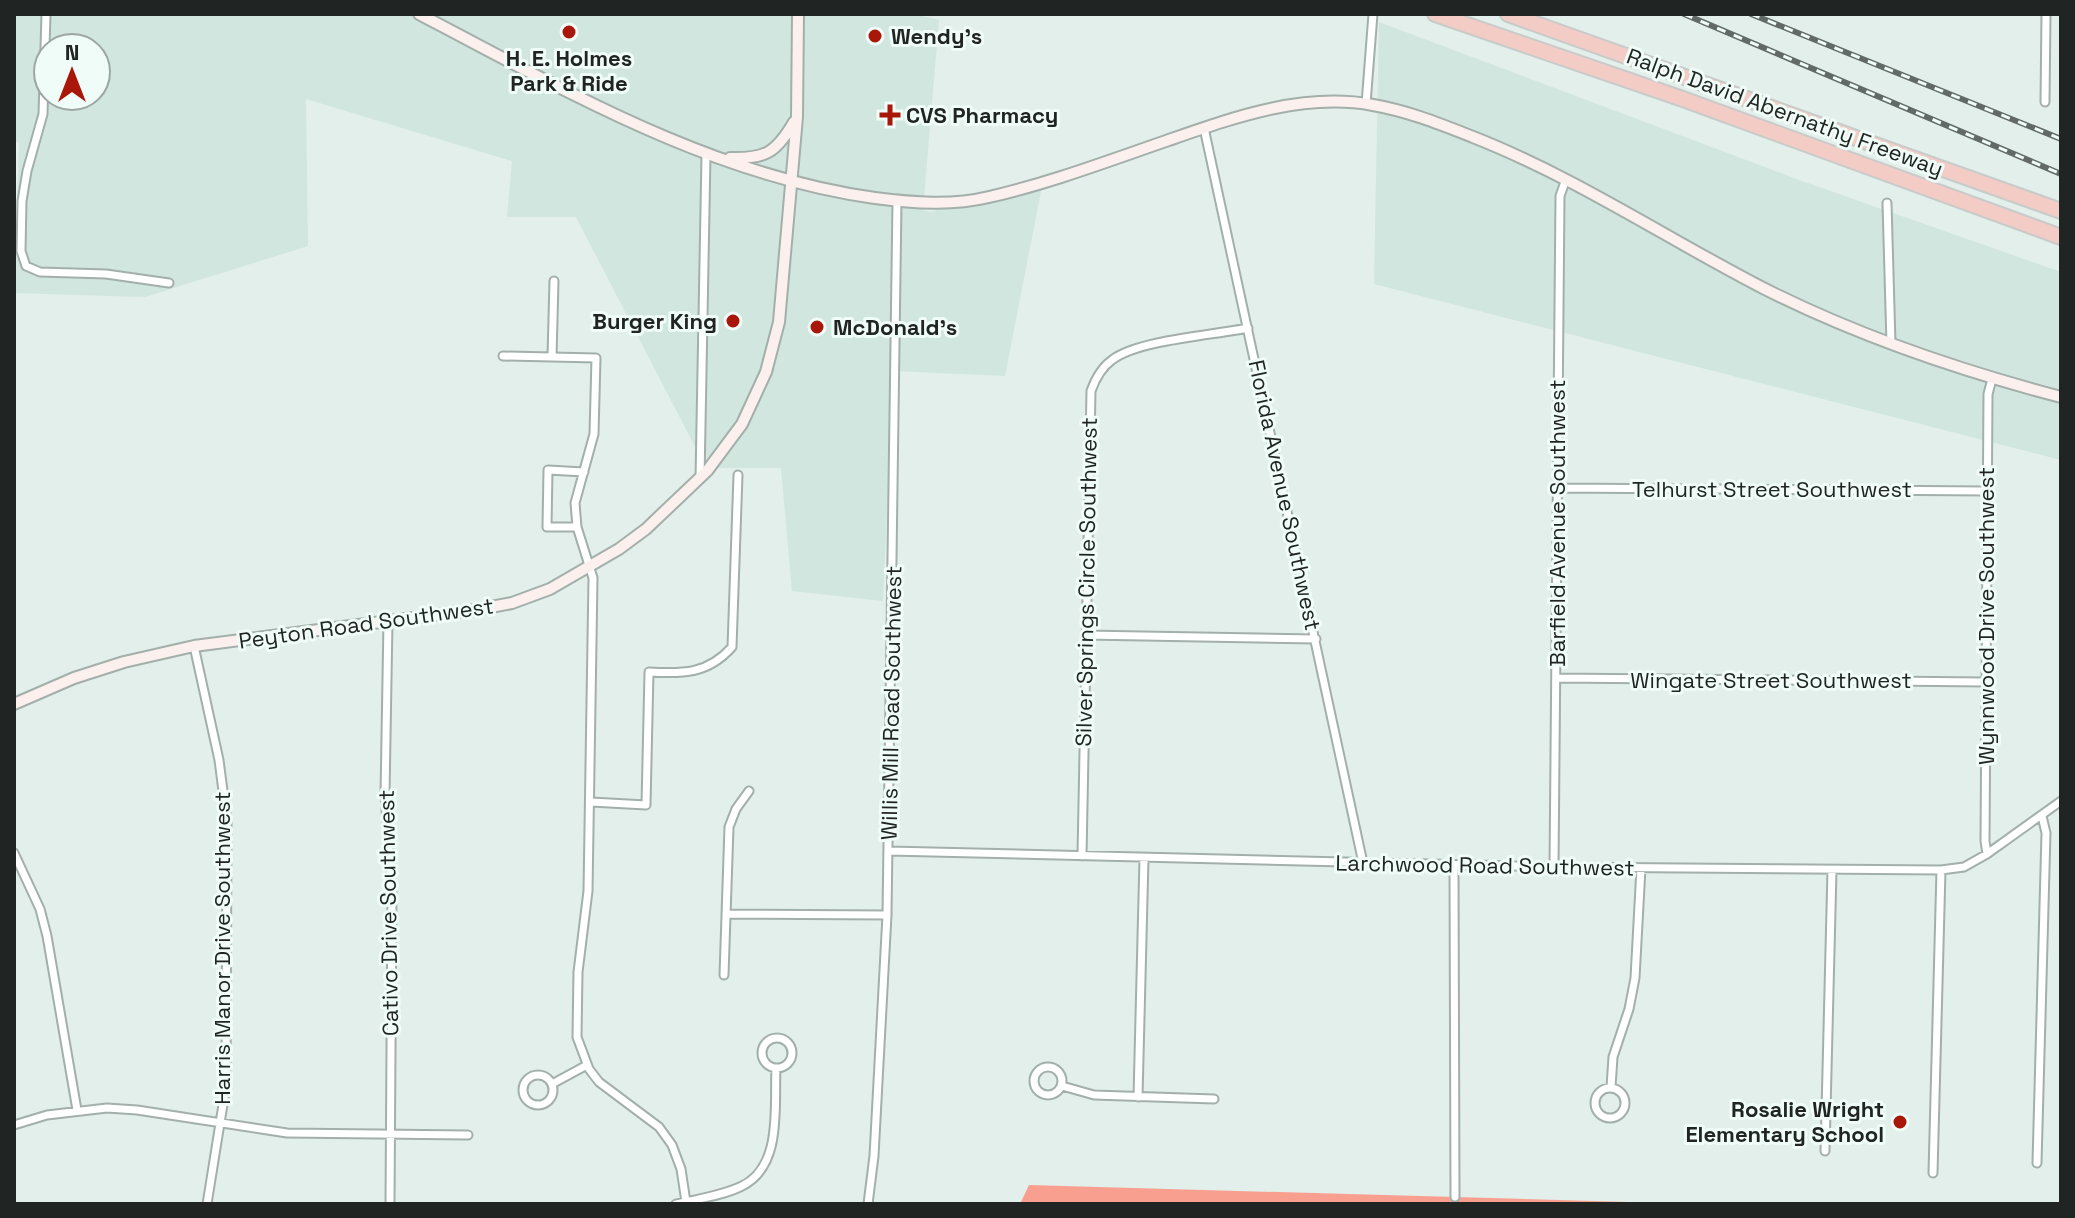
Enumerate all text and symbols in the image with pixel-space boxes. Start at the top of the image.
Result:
place label: Wendy's [891,22,982,50]
marker: H. E. Holmes Park & Ride [560,23,578,41]
marker: Wendy's [866,27,884,45]
north arrow [32,32,112,112]
text: N [65,38,79,66]
street label: Ralph David Abernathy Freeway [1623,42,1947,182]
place label: H. E. Holmes Park & Ride [506,44,632,97]
place label: CVS Pharmacy [906,101,1058,129]
marker: CVS Pharmacy [881,106,899,124]
place label: Burger King [592,307,717,335]
marker: Burger King [724,312,742,330]
place label: McDonald's [833,313,957,341]
marker: McDonald's [808,318,826,336]
street label: Florida Avenue Southwest [1243,357,1327,633]
street label: Barfield Avenue Southwest [1543,379,1571,667]
street label: Silver Springs Circle Southwest [1069,417,1103,747]
street label: Wynnwood Drive Southwest [1972,467,2000,765]
street label: Telhurst Street Southwest [1632,475,1912,503]
street label: Willis Mill Road Southwest [875,566,907,840]
street label: Peyton Road Southwest [237,591,495,655]
street label: Wingate Street Southwest [1630,666,1912,694]
street label: Cativo Drive Southwest [372,790,404,1036]
street label: Harris Manor Drive Southwest [208,791,236,1105]
street label: Larchwood Road Southwest [1335,848,1635,882]
place label: Rosalie Wright Elementary School [1685,1095,1884,1148]
marker: Rosalie Wright Elementary School [1891,1113,1909,1131]

